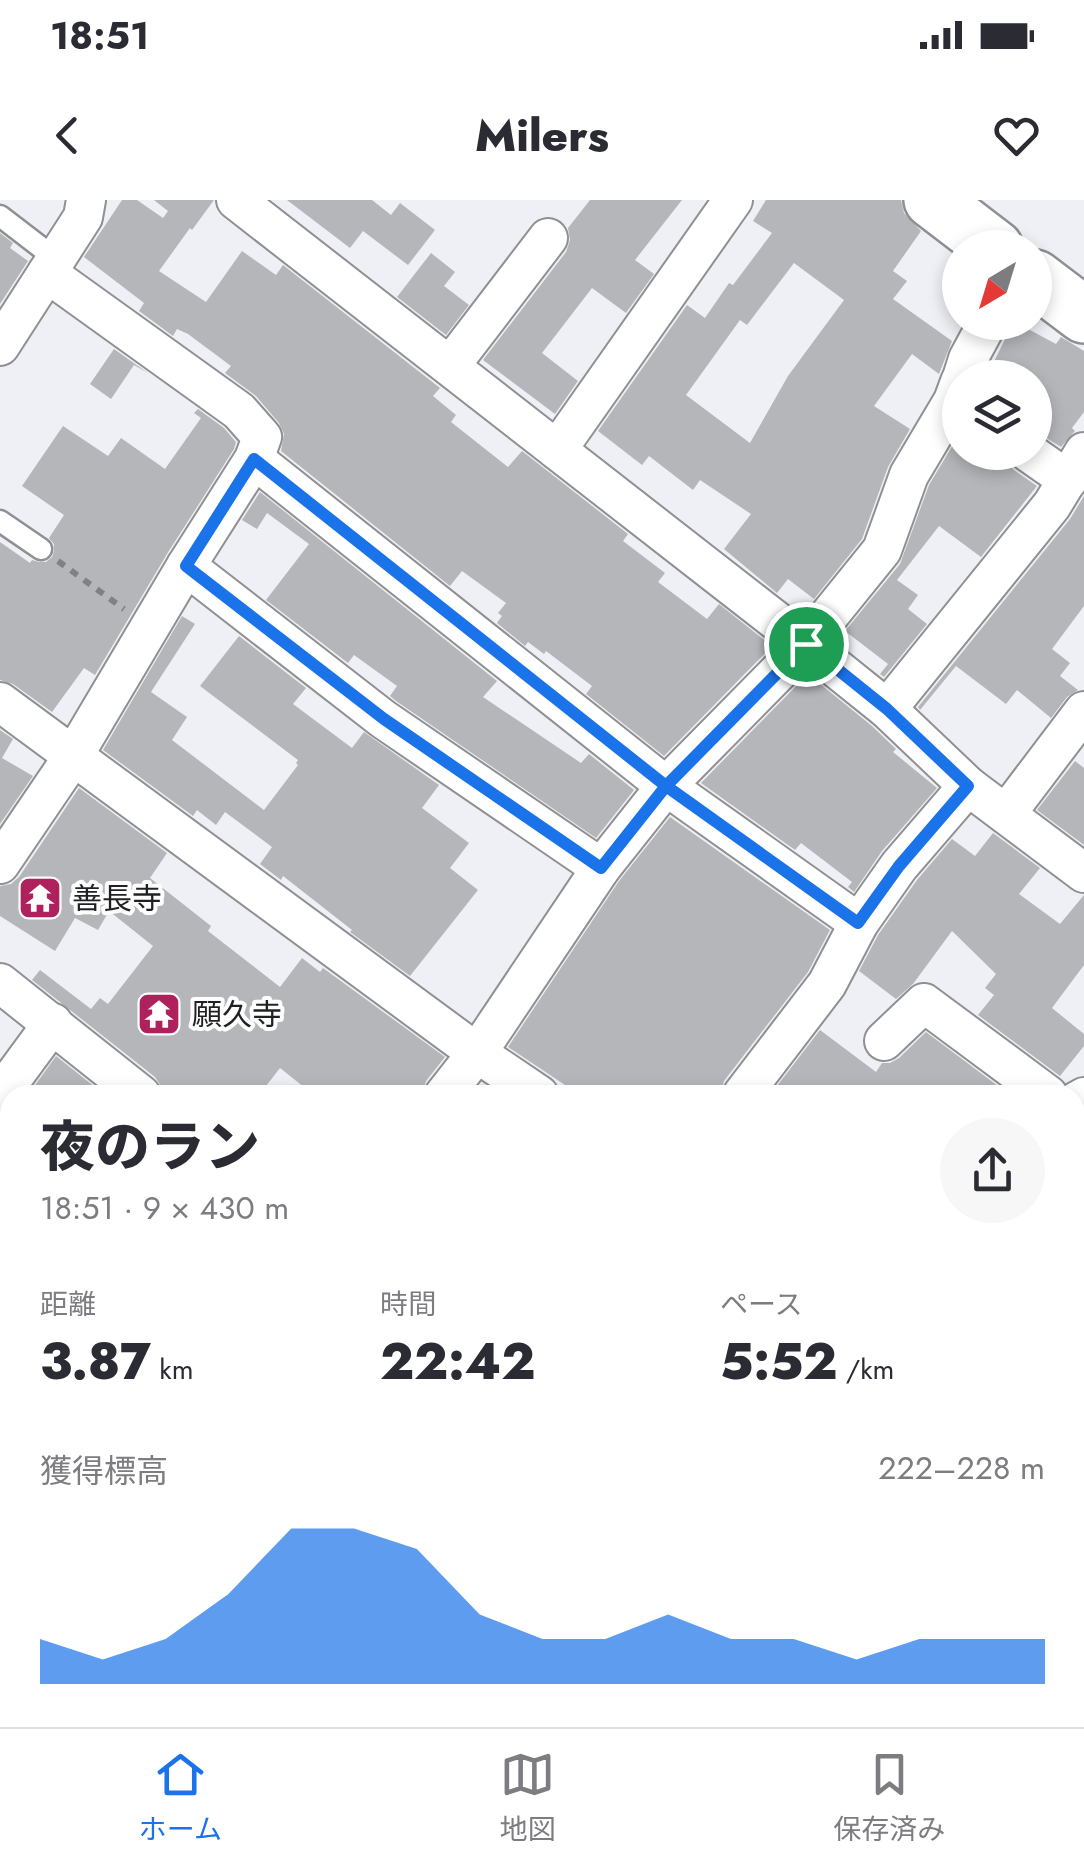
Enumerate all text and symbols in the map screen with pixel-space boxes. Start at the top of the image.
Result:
text: 18:51 [50,8,149,63]
text: Milers [475,103,609,168]
icon: back [40,108,95,163]
icon: heart [989,108,1044,163]
north arrow [942,230,1052,340]
map controls [942,230,1052,470]
button: layers [942,360,1052,470]
pin [764,602,849,687]
icon: arrive [779,617,834,672]
temple icon: 善長寺 [17,875,63,921]
place label: 善長寺 [72,877,162,920]
temple icon: 願久寺 [136,991,182,1037]
place label: 願久寺 [192,993,282,1036]
text: 夜のラン [40,1107,260,1187]
button: share [940,1118,1045,1223]
text: 18:51 · 9 × 430 m [40,1185,289,1231]
text: 距離 [40,1284,96,1325]
text: 時間 [380,1284,436,1325]
text: ペース [720,1284,803,1325]
text: 3.87 [40,1325,151,1398]
text: 22:42 [380,1325,535,1398]
text: 5:52 [720,1325,837,1398]
text: km [151,1349,194,1390]
text: /km [837,1349,894,1390]
text: 222–228 m [878,1445,1045,1491]
text: 獲得標高 [40,1448,168,1494]
tab: ホーム [139,1747,222,1850]
tab: 地図 [500,1747,556,1850]
tab: 保存済み [833,1747,945,1850]

